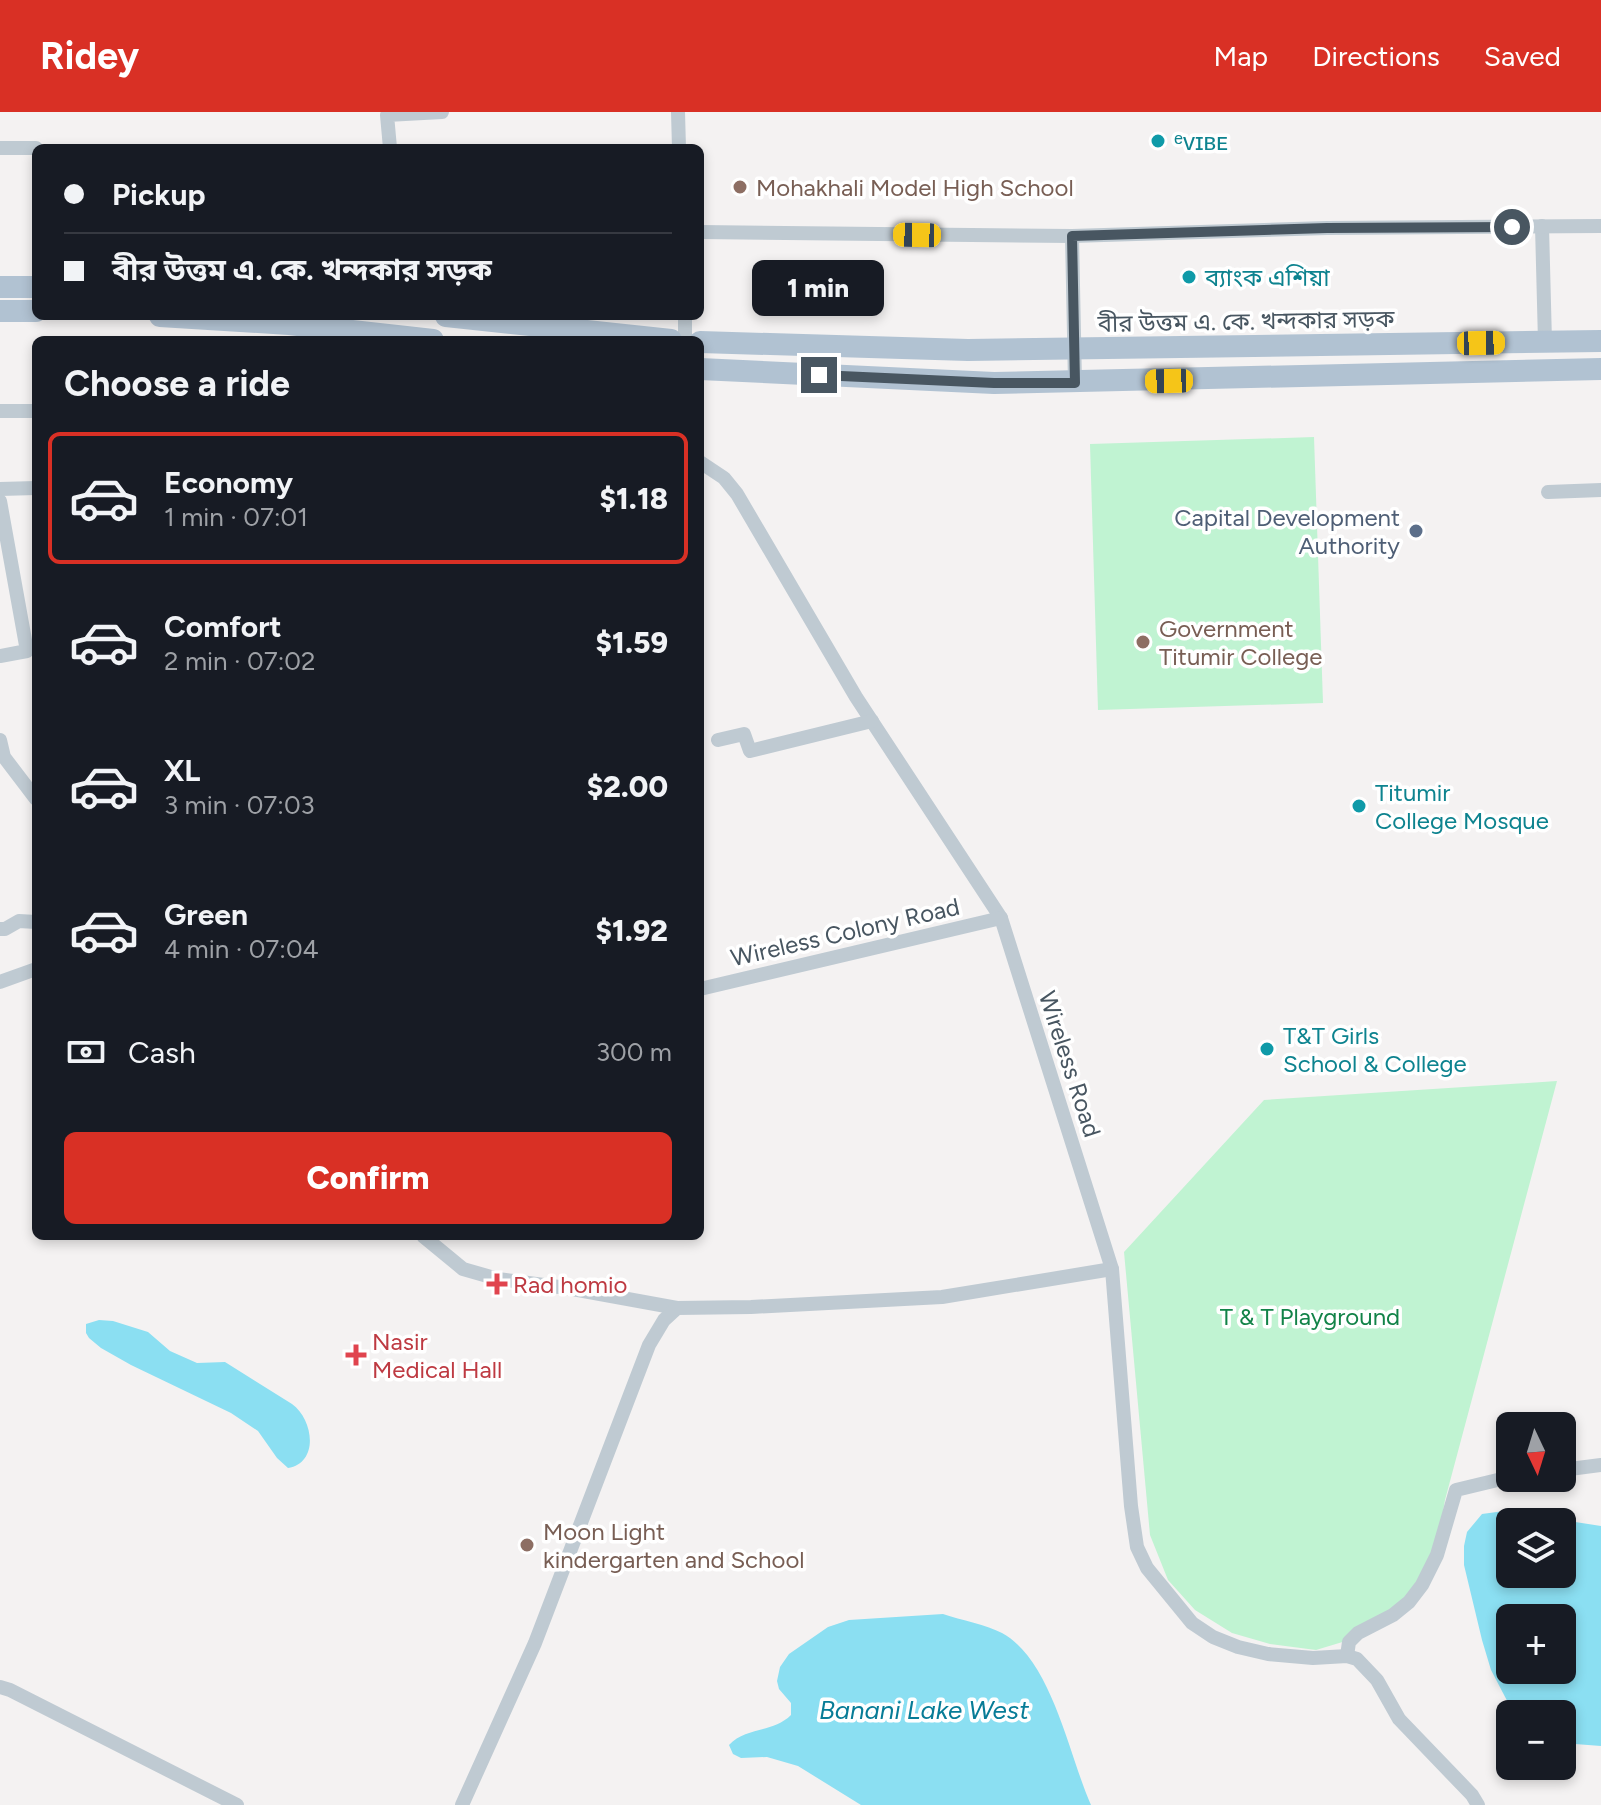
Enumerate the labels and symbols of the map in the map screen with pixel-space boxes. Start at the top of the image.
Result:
place label: ᵉᴠɪʙᴇ [1174,127,1228,156]
marker: ᵉᴠɪʙᴇ [1149,132,1167,150]
place label: Mohakhali Model High School [756,173,1074,202]
marker: Mohakhali Model High School [731,178,749,196]
route start [1494,209,1530,245]
car [893,223,941,247]
callout: 1 min [753,259,885,315]
place label: ব্যাংক এশিয়া [1204,263,1330,292]
marker: ব্যাংক এশিয়া [1180,268,1198,286]
street label: বীর উত্তম এ. কে. খন্দকার সড়ক [1096,304,1395,338]
car [1457,331,1505,355]
route end [801,357,837,393]
car [1145,369,1193,393]
place label: Capital Development Authority [1174,503,1400,560]
marker: Capital Development Authority [1407,522,1425,540]
place label: Government Titumir College [1159,614,1322,671]
marker: Government Titumir College [1134,633,1152,651]
place label: Titumir College Mosque [1375,778,1549,835]
marker: Titumir College Mosque [1350,797,1368,815]
street label: Wireless Colony Road [728,892,962,972]
street label: Wireless Road [1033,987,1107,1141]
place label: T&T Girls School & College [1283,1021,1467,1078]
marker: T&T Girls School & College [1258,1040,1276,1058]
place label: Rad homio [513,1270,627,1299]
marker: Rad homio [488,1275,506,1293]
park label: T & T Playground [1220,1302,1400,1331]
place label: Nasir Medical Hall [372,1327,502,1384]
marker: Nasir Medical Hall [347,1346,365,1364]
north arrow [1496,1412,1576,1492]
place label: Moon Light kindergarten and School [543,1517,805,1574]
marker: Moon Light kindergarten and School [518,1536,536,1554]
water label: Banani Lake West [819,1694,1030,1726]

